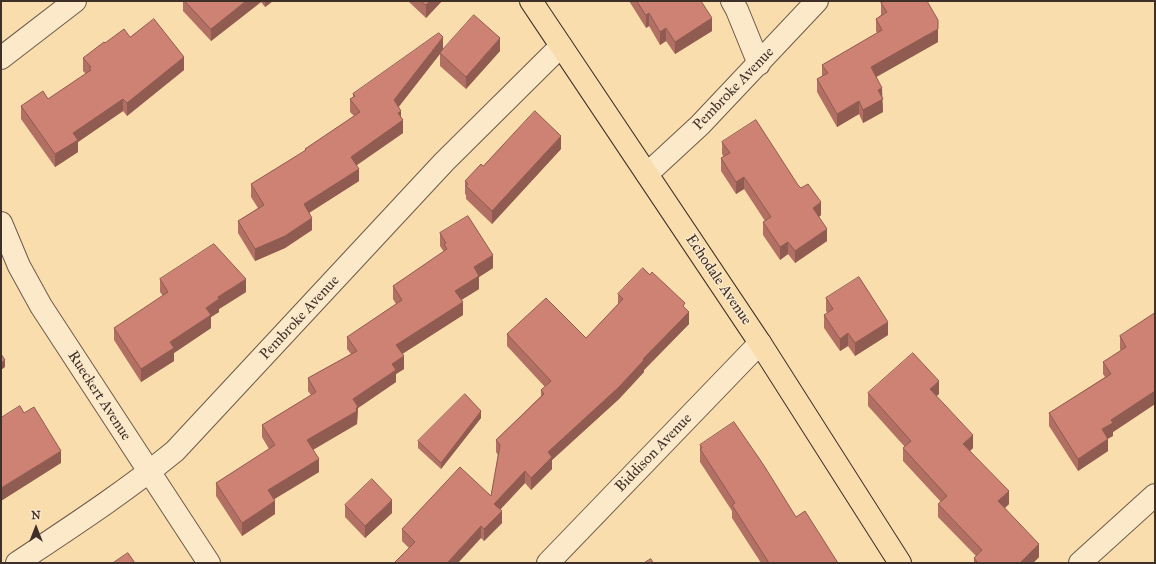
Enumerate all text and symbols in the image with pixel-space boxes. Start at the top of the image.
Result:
street label: Pembroke Avenue [690,44,778,134]
street label: Echodale Avenue [681,231,755,329]
street label: Pembroke Avenue [256,272,344,364]
street label: Rueckert Avenue [63,348,135,444]
street label: Biddison Avenue [612,410,696,496]
north arrow [16,508,56,548]
text: N [31,509,41,522]

